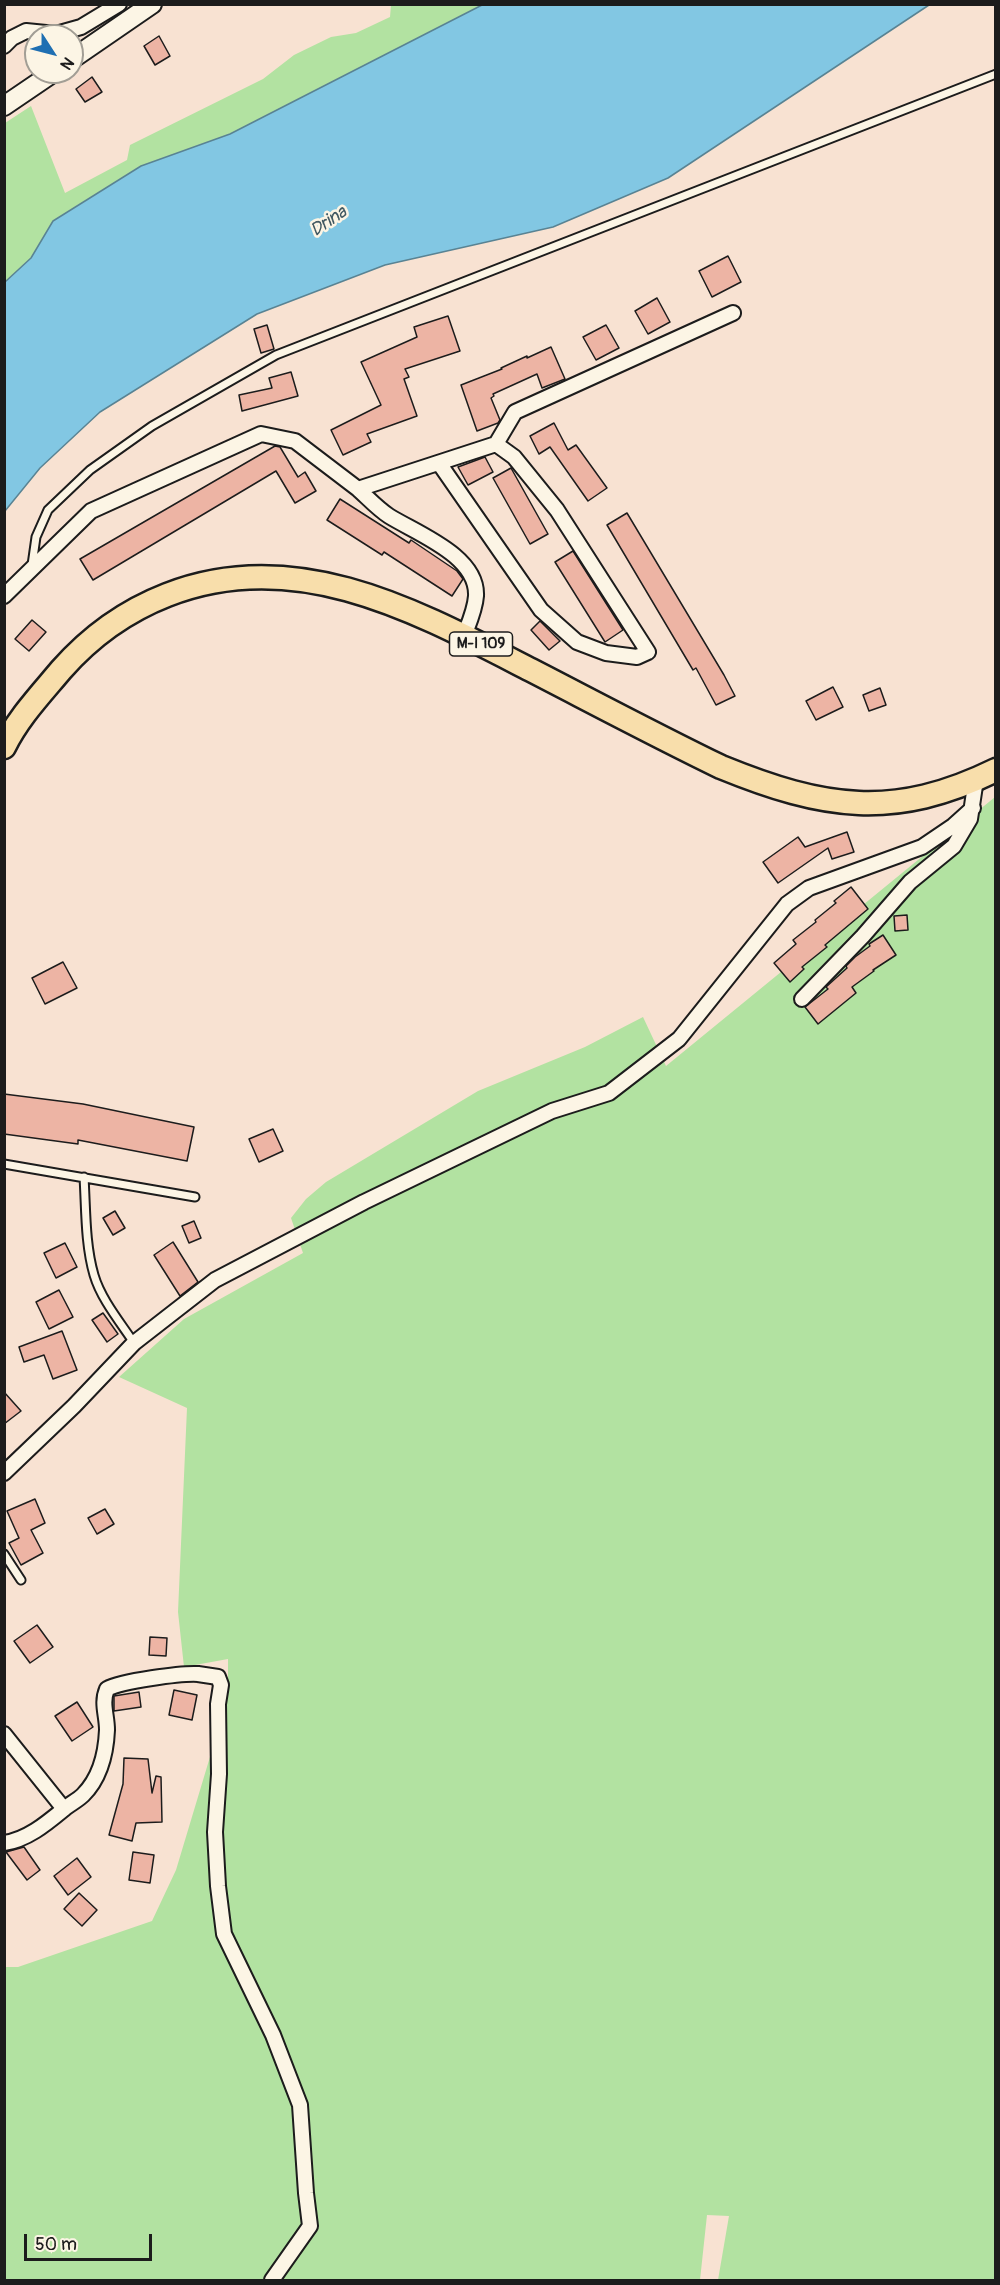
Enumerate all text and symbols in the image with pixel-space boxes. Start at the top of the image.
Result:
north arrow [24,24,84,84]
text: N [56,53,78,74]
water label: Drina [307,202,351,242]
road number: M-I 109 [450,632,512,656]
scale bar [27,2222,154,2260]
text: 50 m [35,2233,77,2256]

